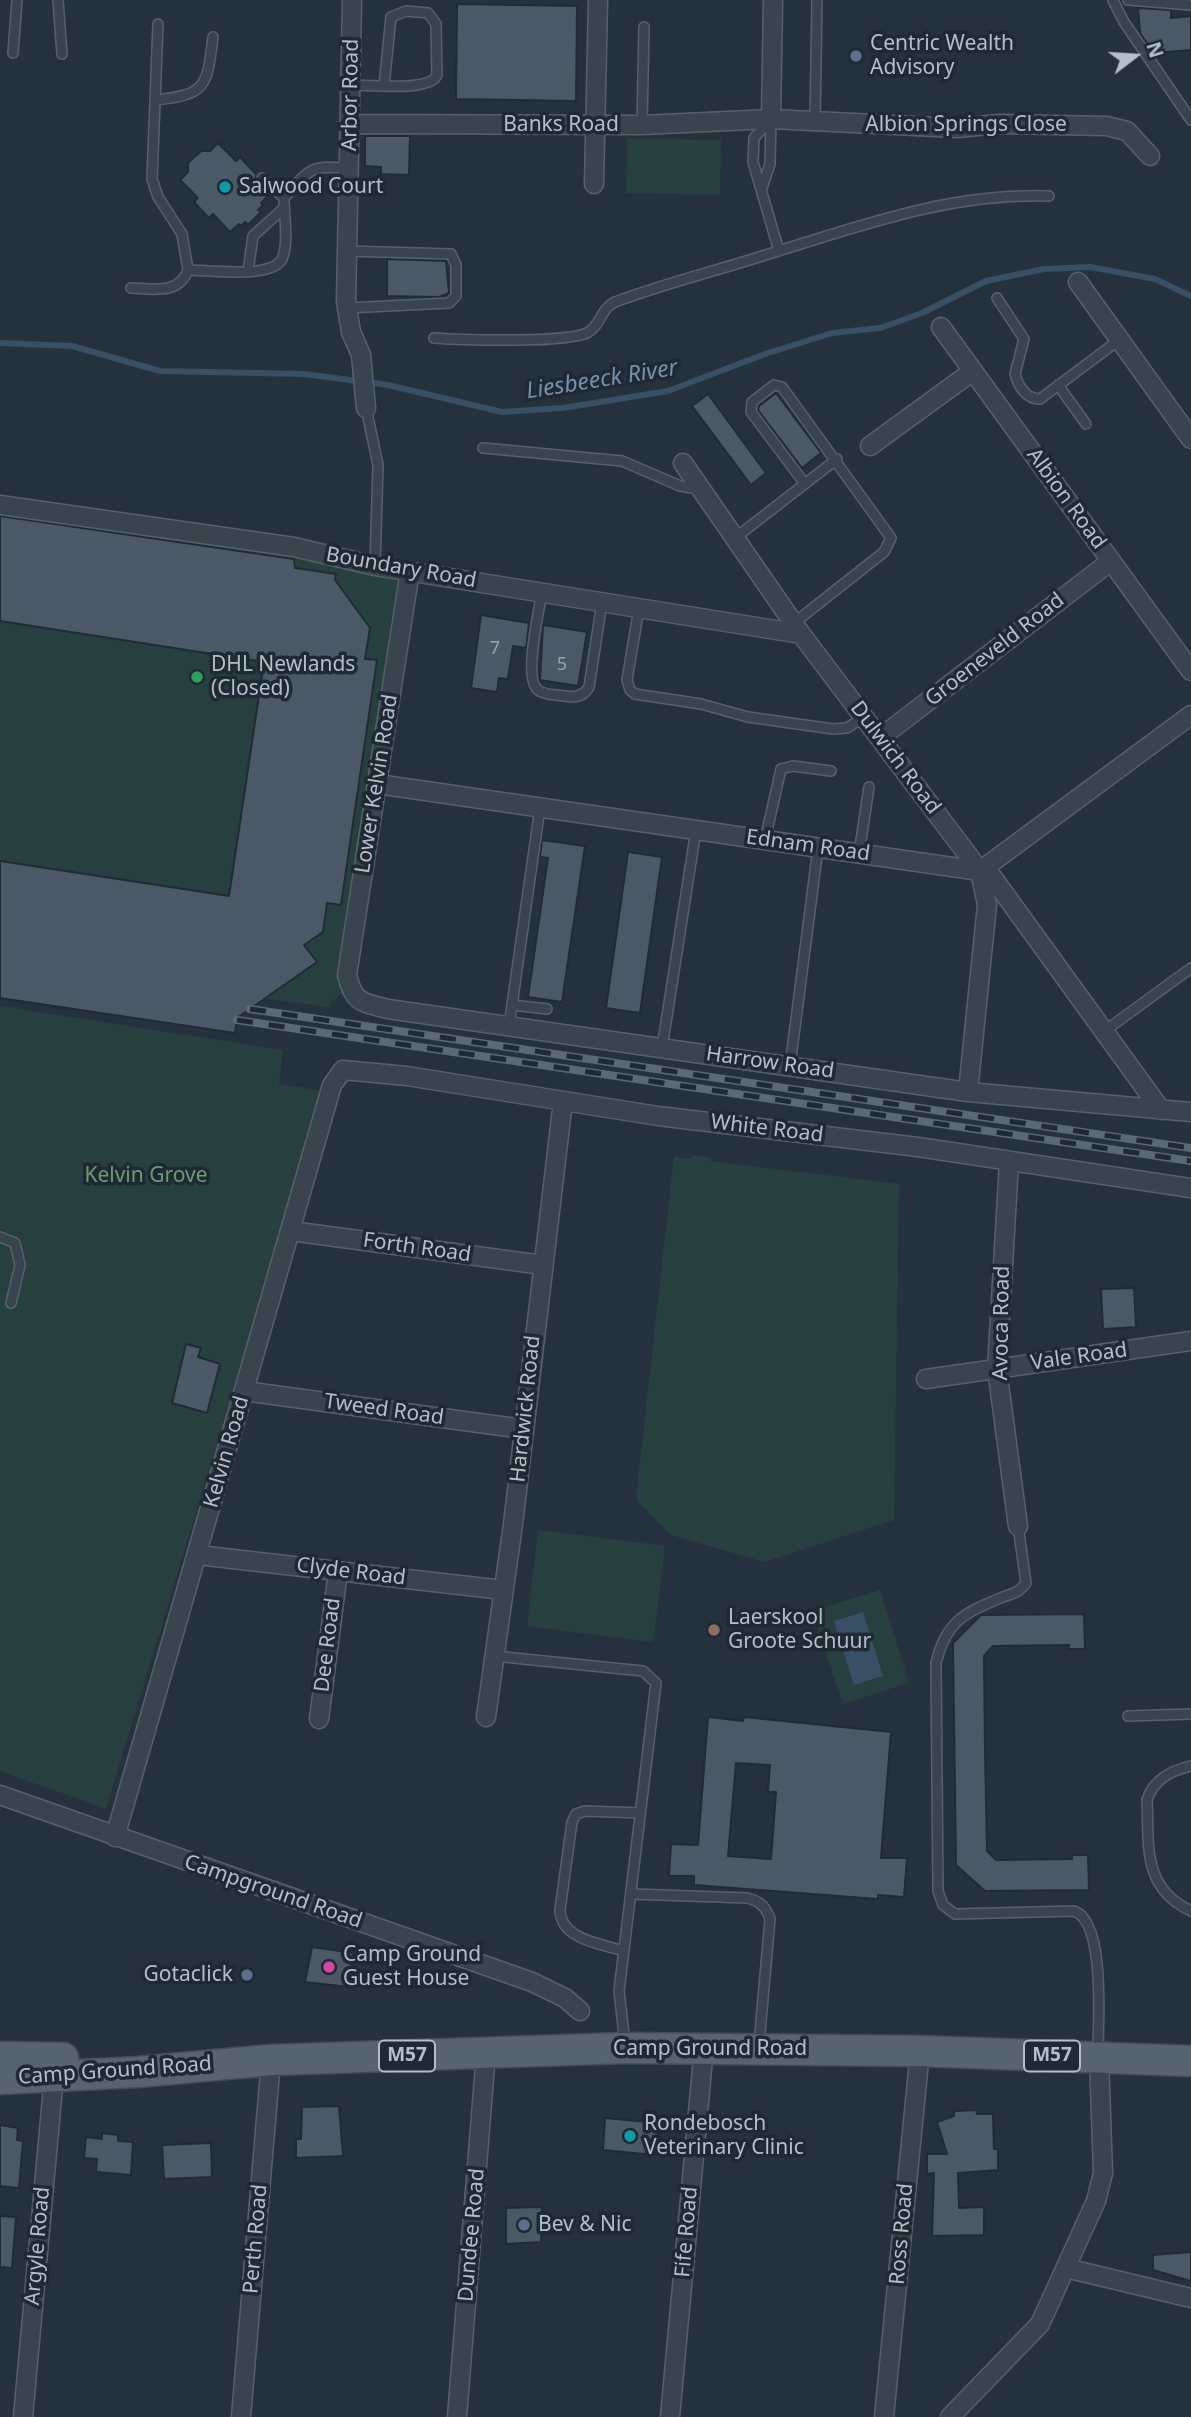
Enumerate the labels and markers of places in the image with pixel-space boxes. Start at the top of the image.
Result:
place label: Centric Wealth Advisory [870,31,1014,81]
marker: Centric Wealth Advisory [848,48,864,64]
place label: Salwood Court [239,174,383,200]
marker: Salwood Court [217,179,233,195]
place label: DHL Newlands (Closed) [211,652,355,702]
marker: DHL Newlands (Closed) [189,669,205,685]
place label: Laerskool Groote Schuur [728,1605,871,1655]
marker: Laerskool Groote Schuur [706,1622,722,1638]
place label: Camp Ground Guest House [343,1942,481,1992]
marker: Camp Ground Guest House [321,1959,337,1975]
place label: Gotaclick [143,1962,233,1988]
marker: Gotaclick [239,1967,255,1983]
place label: Rondebosch Veterinary Clinic [644,2111,804,2161]
marker: Rondebosch Veterinary Clinic [622,2128,638,2144]
place label: Bev & Nic [538,2212,631,2238]
marker: Bev & Nic [516,2217,532,2233]

